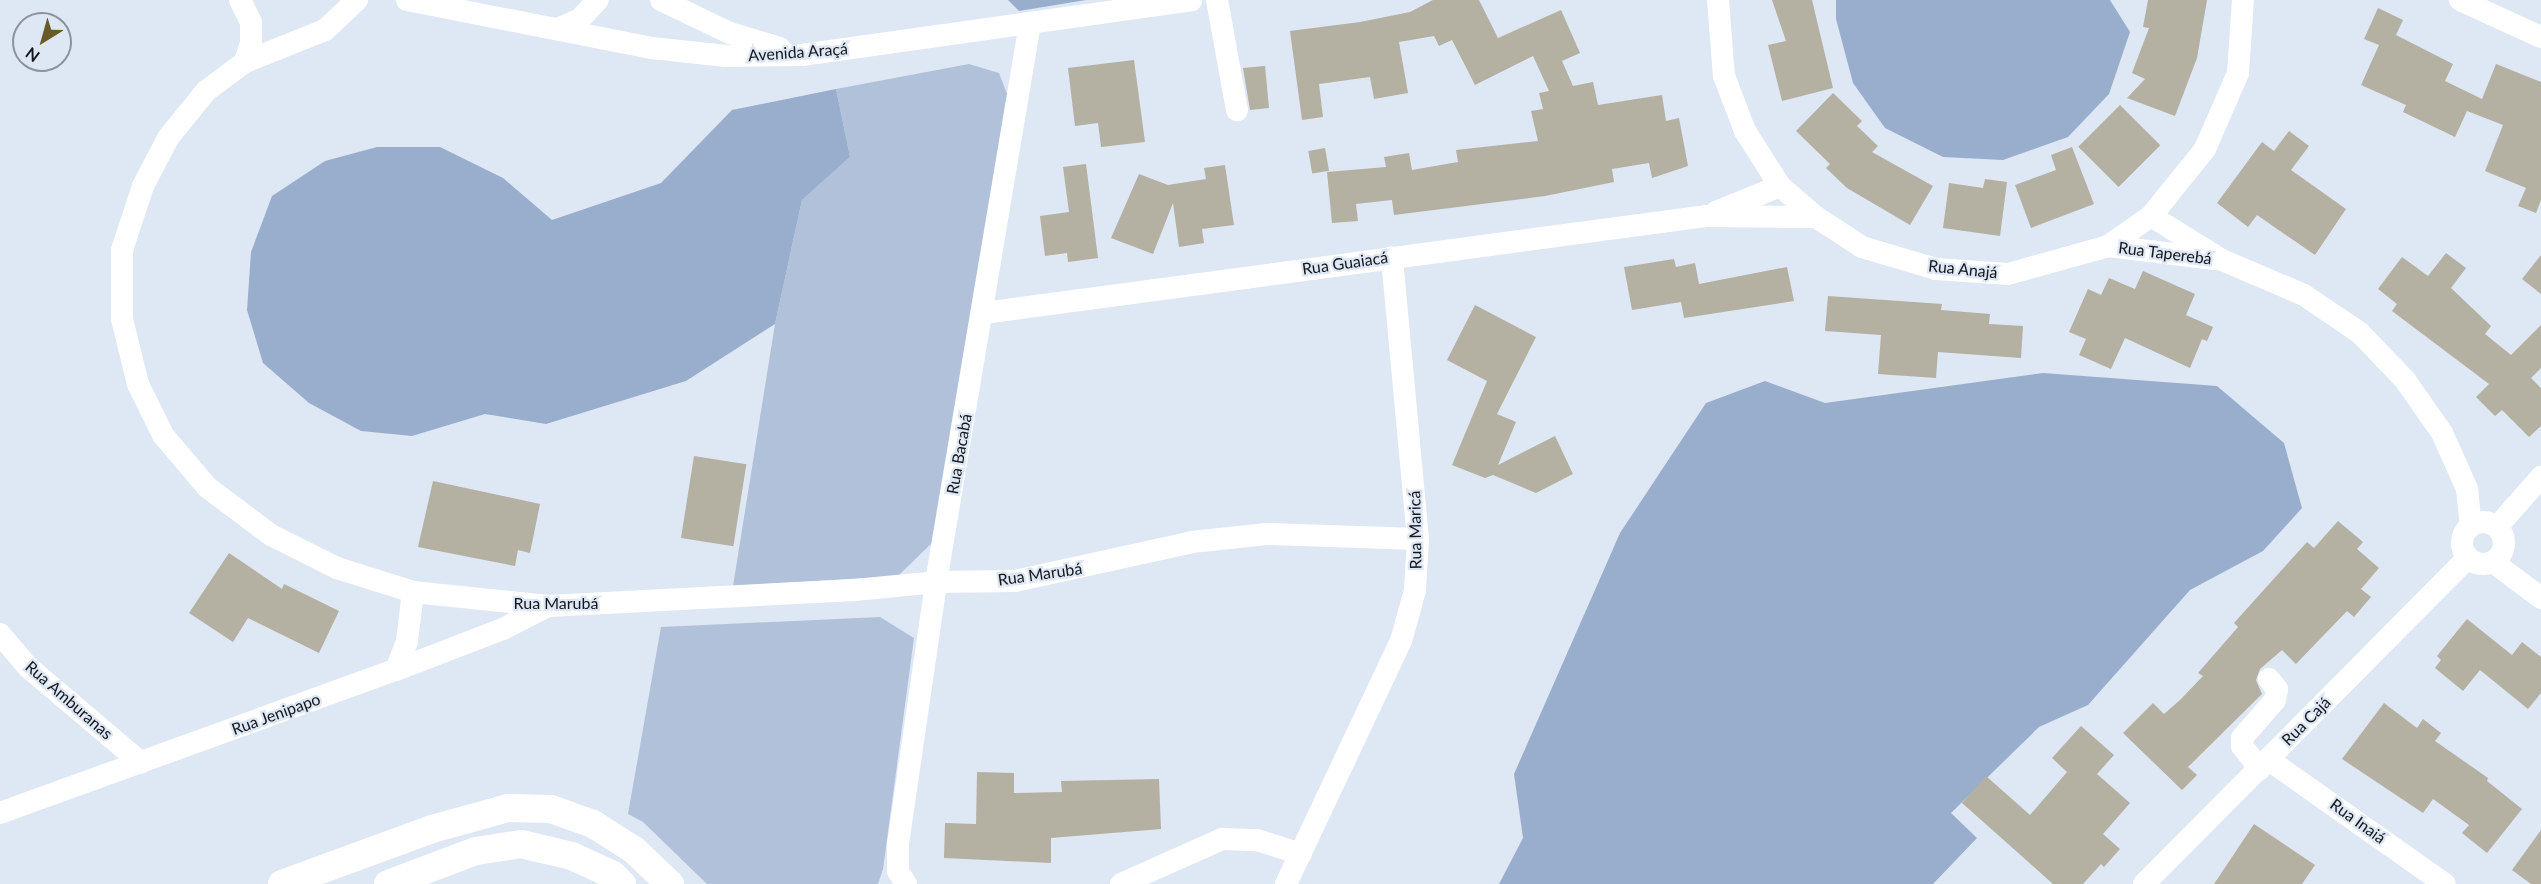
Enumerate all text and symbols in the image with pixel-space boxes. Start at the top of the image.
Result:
north arrow [12,12,72,72]
street label: Avenida Araçá [747,39,849,65]
text: N [21,44,43,66]
street label: Rua Taperebá [2117,238,2213,268]
street label: Rua Guaiacá [1301,247,1389,279]
street label: Rua Anajá [1927,256,1999,282]
street label: Rua Bacabá [942,412,976,496]
street label: Rua Maricá [1405,491,1425,569]
street label: Rua Marubá [997,559,1083,589]
street label: Rua Marubá [514,593,598,613]
street label: Rua Amburanas [21,657,117,743]
street label: Rua Jenipapo [229,689,323,739]
street label: Rua Cajá [2278,693,2334,749]
street label: Rua Inaiá [2327,795,2389,847]

